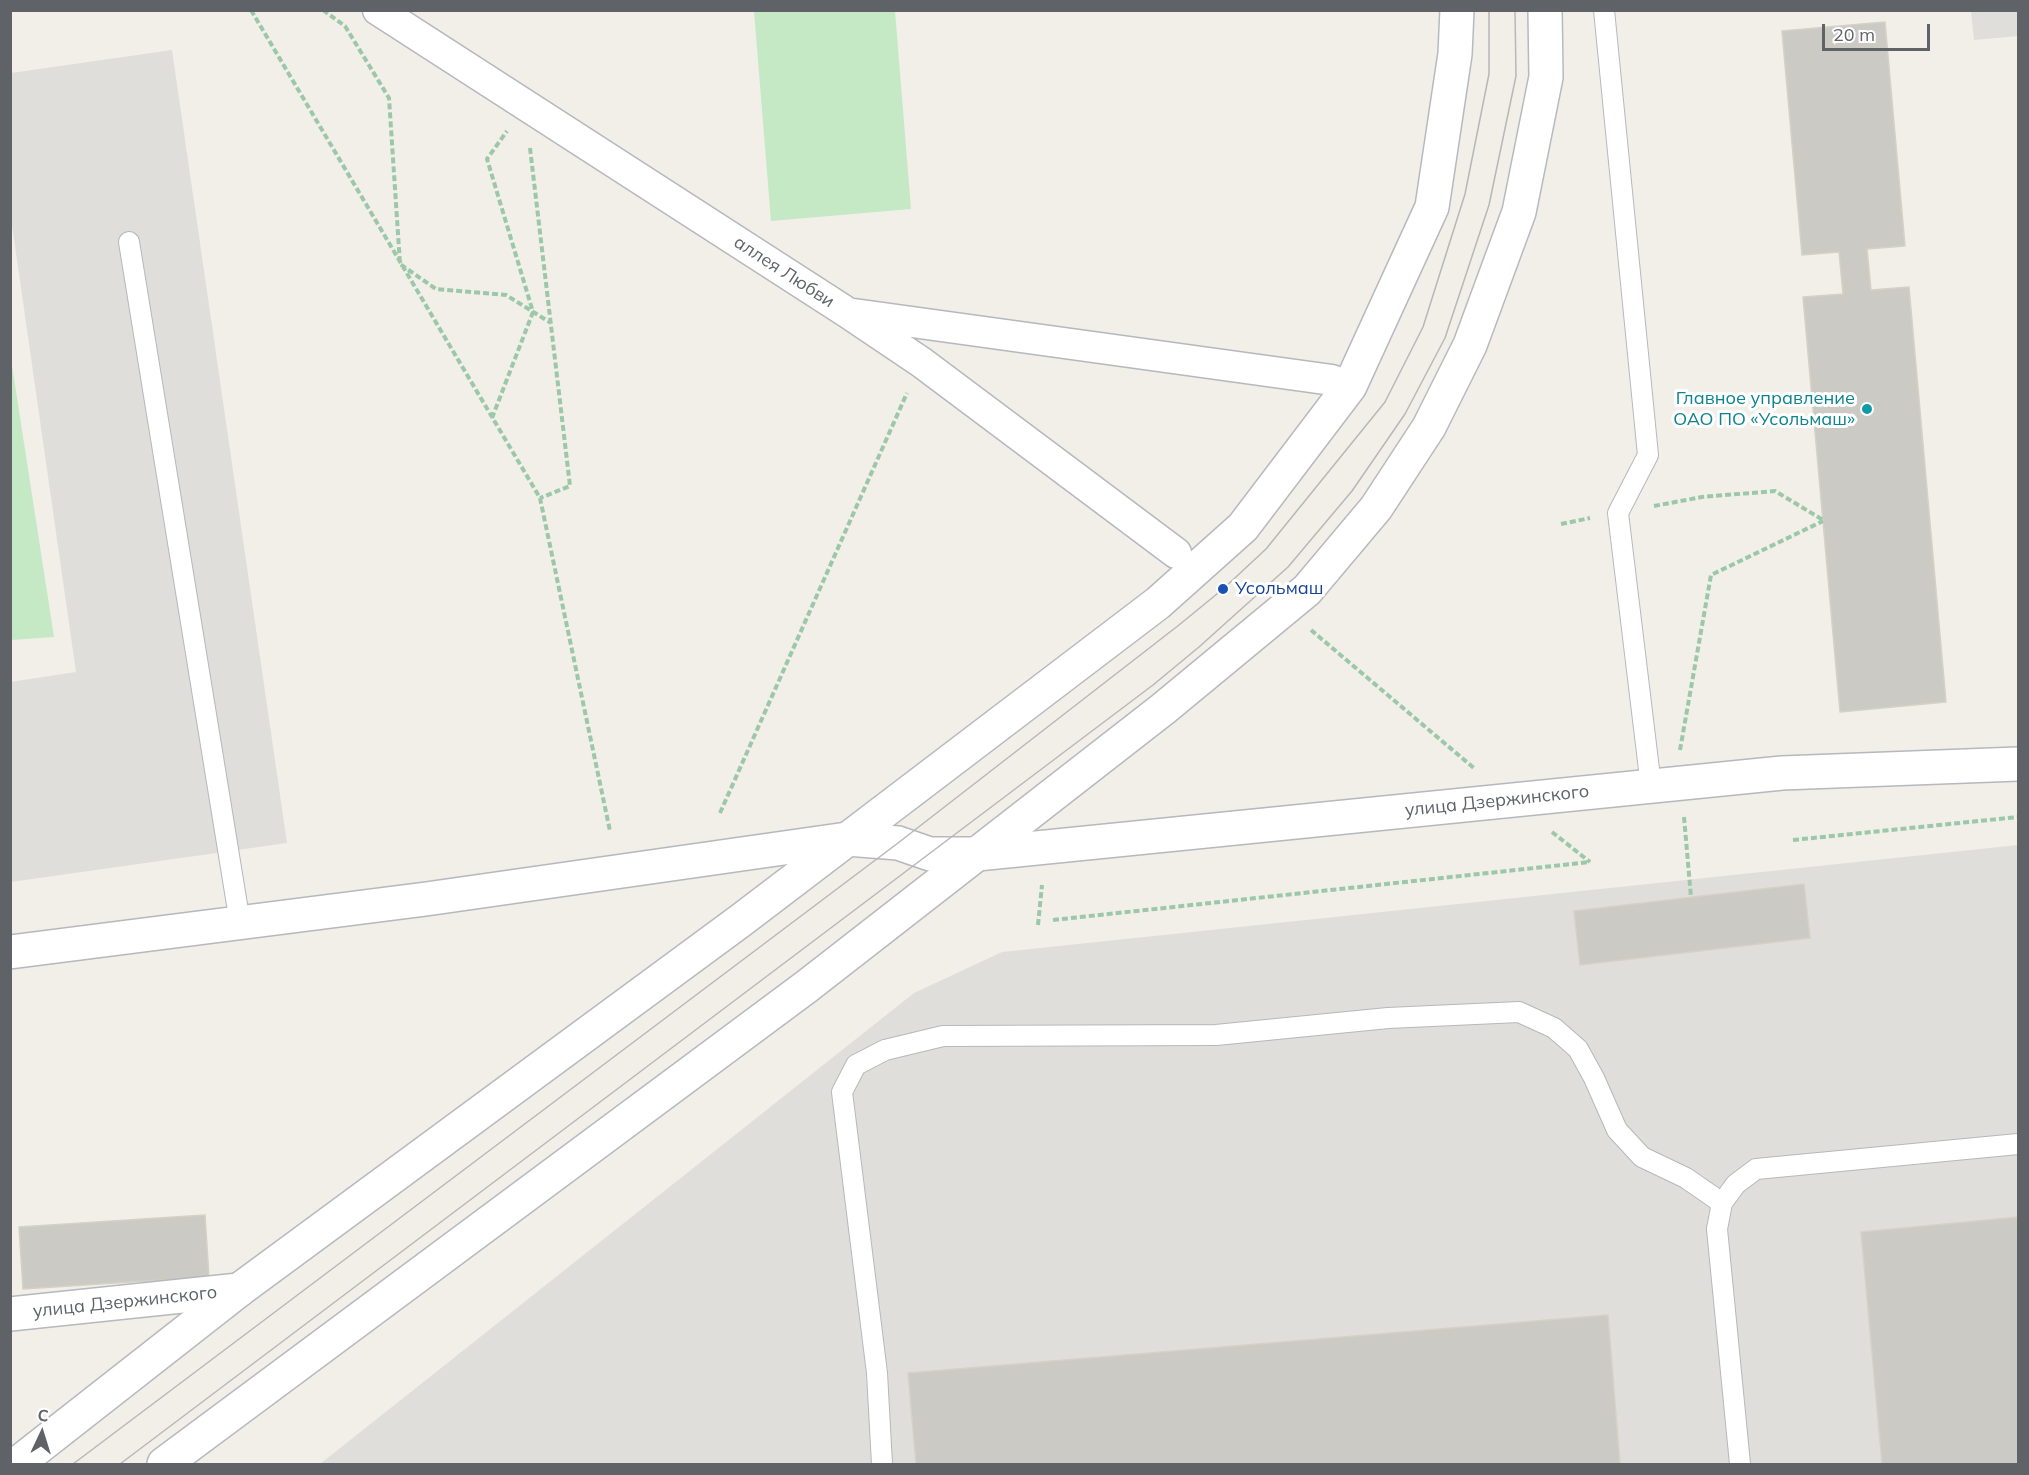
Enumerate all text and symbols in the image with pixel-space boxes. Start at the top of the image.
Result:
scale bar [1825,12,1933,50]
text: 20 m [1833,23,1875,46]
street label: аллея Любви [730,231,838,313]
place label: Главное управление ОАО ПО «Усольмаш» [1673,388,1855,430]
marker: Главное управление ОАО ПО «Усольмаш» [1860,402,1874,416]
place label: Усольмаш [1235,578,1323,600]
marker: Усольмаш [1216,582,1230,596]
street label: улица Дзержинского [1404,781,1590,821]
street label: улица Дзержинского [32,1282,218,1322]
north arrow [12,1403,72,1463]
text: С [37,1405,49,1425]

